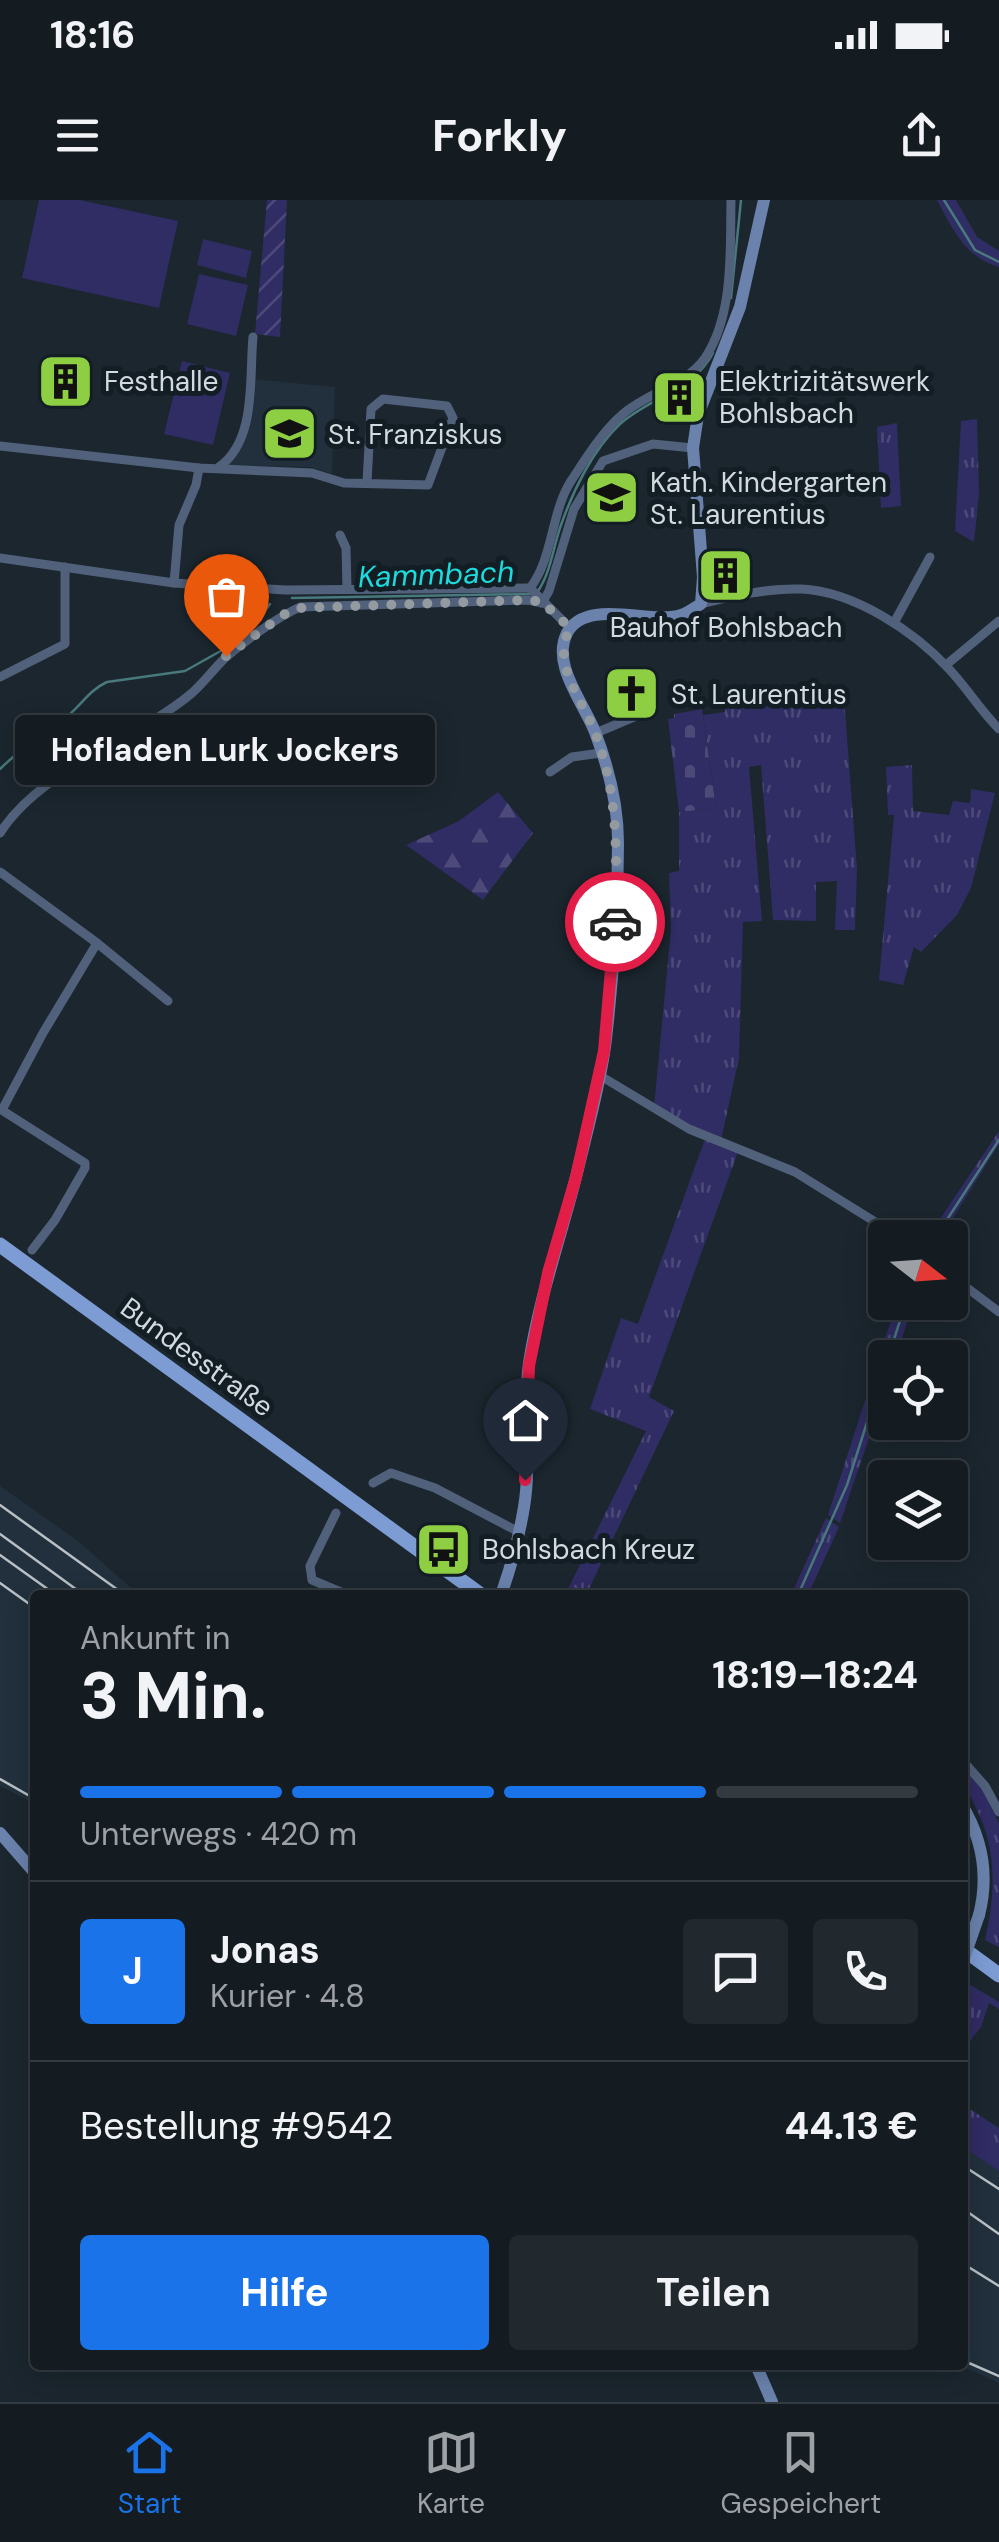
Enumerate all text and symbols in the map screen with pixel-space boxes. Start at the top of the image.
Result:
text: 18:16 [50,10,135,60]
text: Forkly [432,106,567,165]
icon: menu [50,108,105,163]
icon: share [894,108,949,163]
building icon: Festhalle [35,351,95,411]
place label: Festhalle [104,363,218,400]
place label: Elektrizitätswerk Bohlsbach [719,363,930,432]
building icon: Elektrizitätswerk Bohlsbach [650,367,710,427]
school or university icon: St. Franziskus [259,404,319,464]
place label: St. Franziskus [328,416,503,453]
place label: Kath. Kindergarten St. Laurentius [650,464,887,533]
school or university icon: Kath. Kindergarten St. Laurentius [581,468,641,528]
building icon: Bauhof Bohlsbach [696,546,756,606]
water label: Kammbach [357,552,515,596]
pin [184,554,269,657]
icon: bag [199,569,254,624]
place label: Bauhof Bohlsbach [610,609,842,646]
church icon: St. Laurentius [602,664,662,724]
place label: St. Laurentius [671,676,847,713]
callout: Hofladen Lurk Jockers [16,716,436,786]
text: Hofladen Lurk Jockers [51,729,399,771]
courier [565,872,665,972]
icon: car [588,895,643,950]
north arrow [868,1220,968,1320]
map controls [868,1220,968,1560]
street label: Bundesstraße [113,1289,281,1425]
button: locate [868,1340,968,1440]
pin [483,1378,568,1481]
icon: home [498,1393,553,1448]
button: layers [868,1460,968,1560]
bus stop icon: Bohlsbach Kreuz [413,1519,473,1579]
place label: Bohlsbach Kreuz [482,1531,695,1568]
text: Ankunft in [80,1617,230,1659]
text: 18:19–18:24 [712,1650,918,1700]
text: 3 Min. [80,1654,266,1738]
text: Unterwegs · 420 m [80,1813,357,1855]
button: chat [683,1919,788,2024]
button: phone [813,1919,918,2024]
text: Jonas [210,1925,320,1975]
text: J [122,1946,143,1996]
text: Kurier · 4.8 [210,1975,365,2017]
text: Bestellung #9542 [80,2101,393,2151]
text: 44.13 € [785,2101,918,2151]
button: Hilfe [80,2235,489,2350]
button: Teilen [509,2235,918,2350]
tab: Start [118,2425,182,2522]
tab: Karte [417,2425,485,2522]
tab: Gespeichert [720,2425,881,2522]

